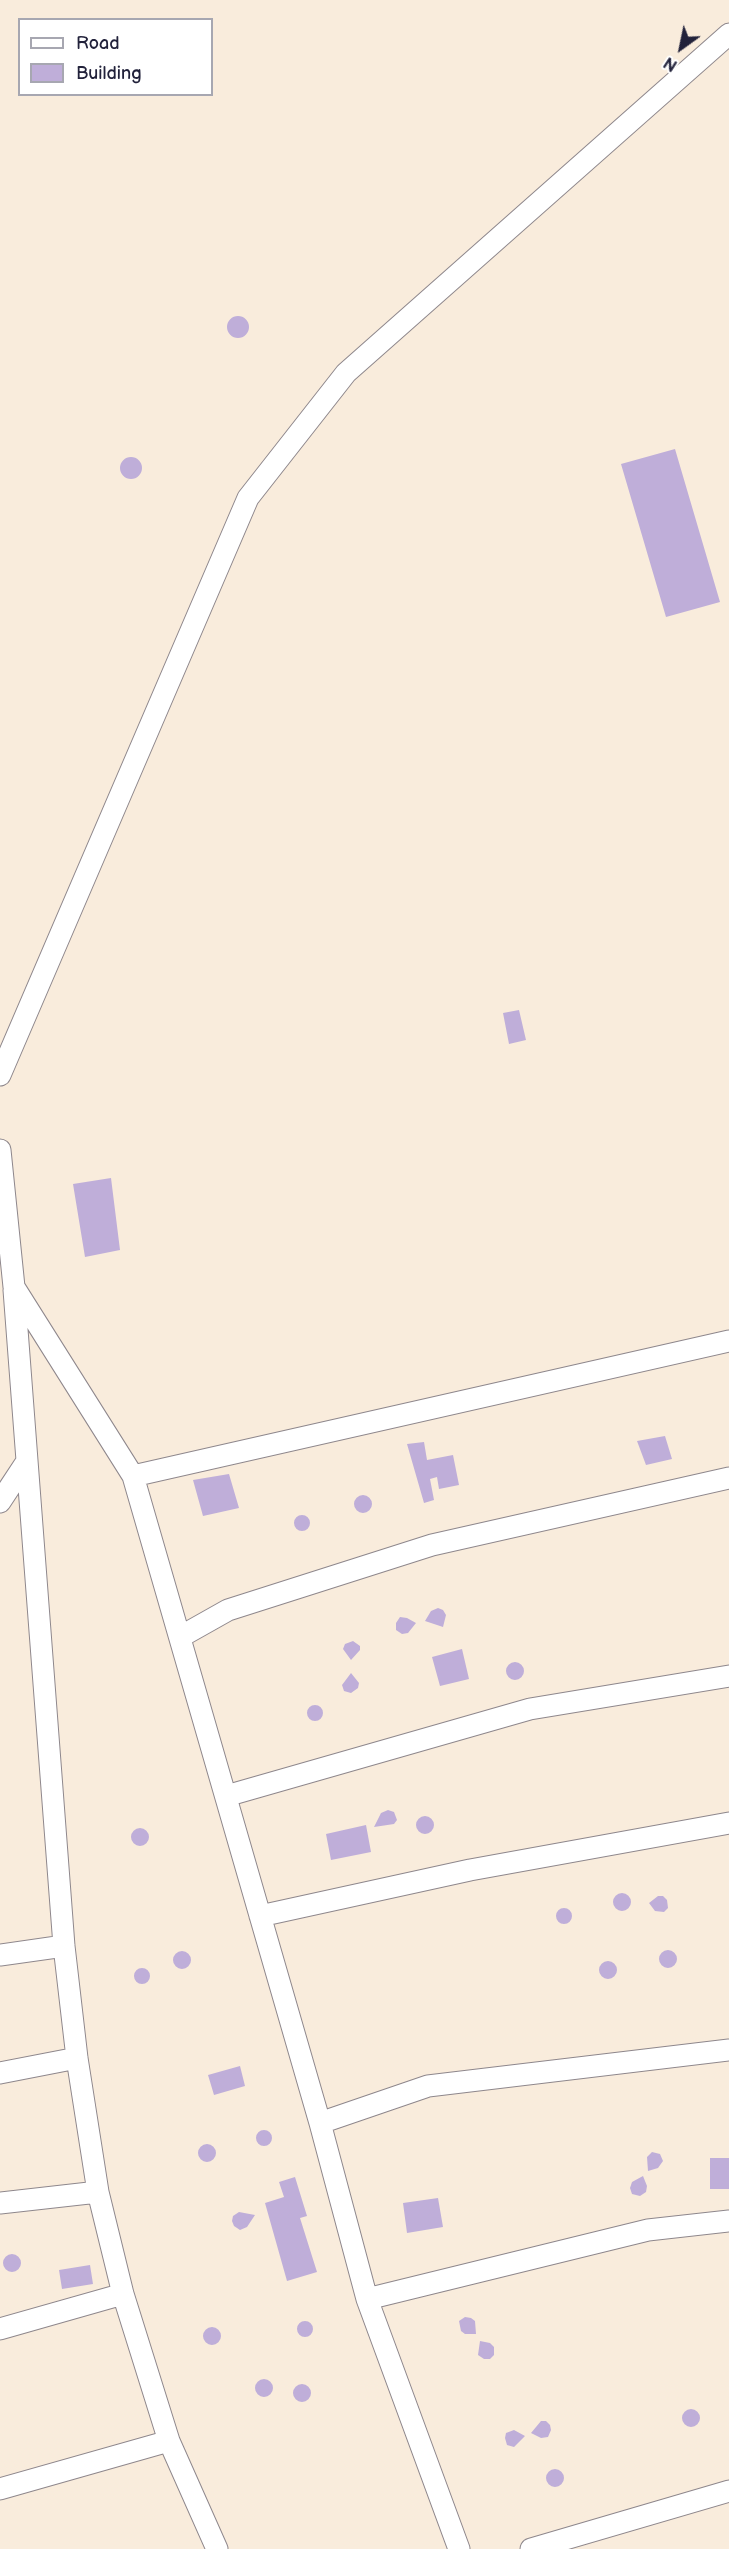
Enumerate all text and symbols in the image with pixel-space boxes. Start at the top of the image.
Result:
legend [18,18,213,96]
north arrow [651,18,711,78]
text: Road [76,33,120,54]
text: N [661,52,681,75]
text: Building [76,63,142,84]

